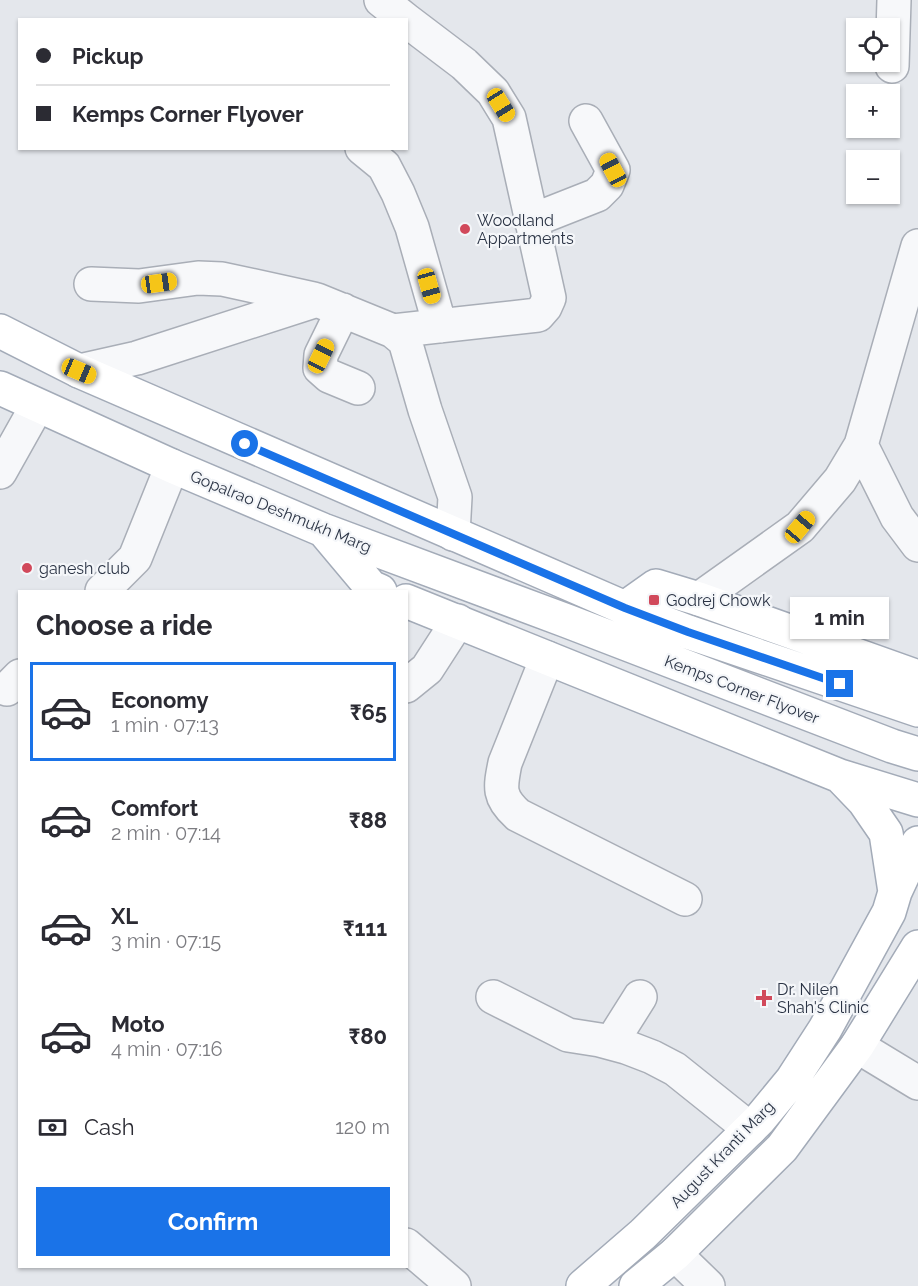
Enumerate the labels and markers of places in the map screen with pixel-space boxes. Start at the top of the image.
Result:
place label: Woodland Appartments [477,211,574,248]
marker: Woodland Appartments [458,222,472,236]
place label: ganesh club [39,559,130,578]
marker: ganesh club [20,561,34,575]
place label: Godrej Chowk [666,591,771,610]
marker: Godrej Chowk [647,593,661,607]
place label: Dr. Nilen Shah's Clinic [777,980,869,1017]
marker: Dr. Nilen Shah's Clinic [755,989,773,1007]

